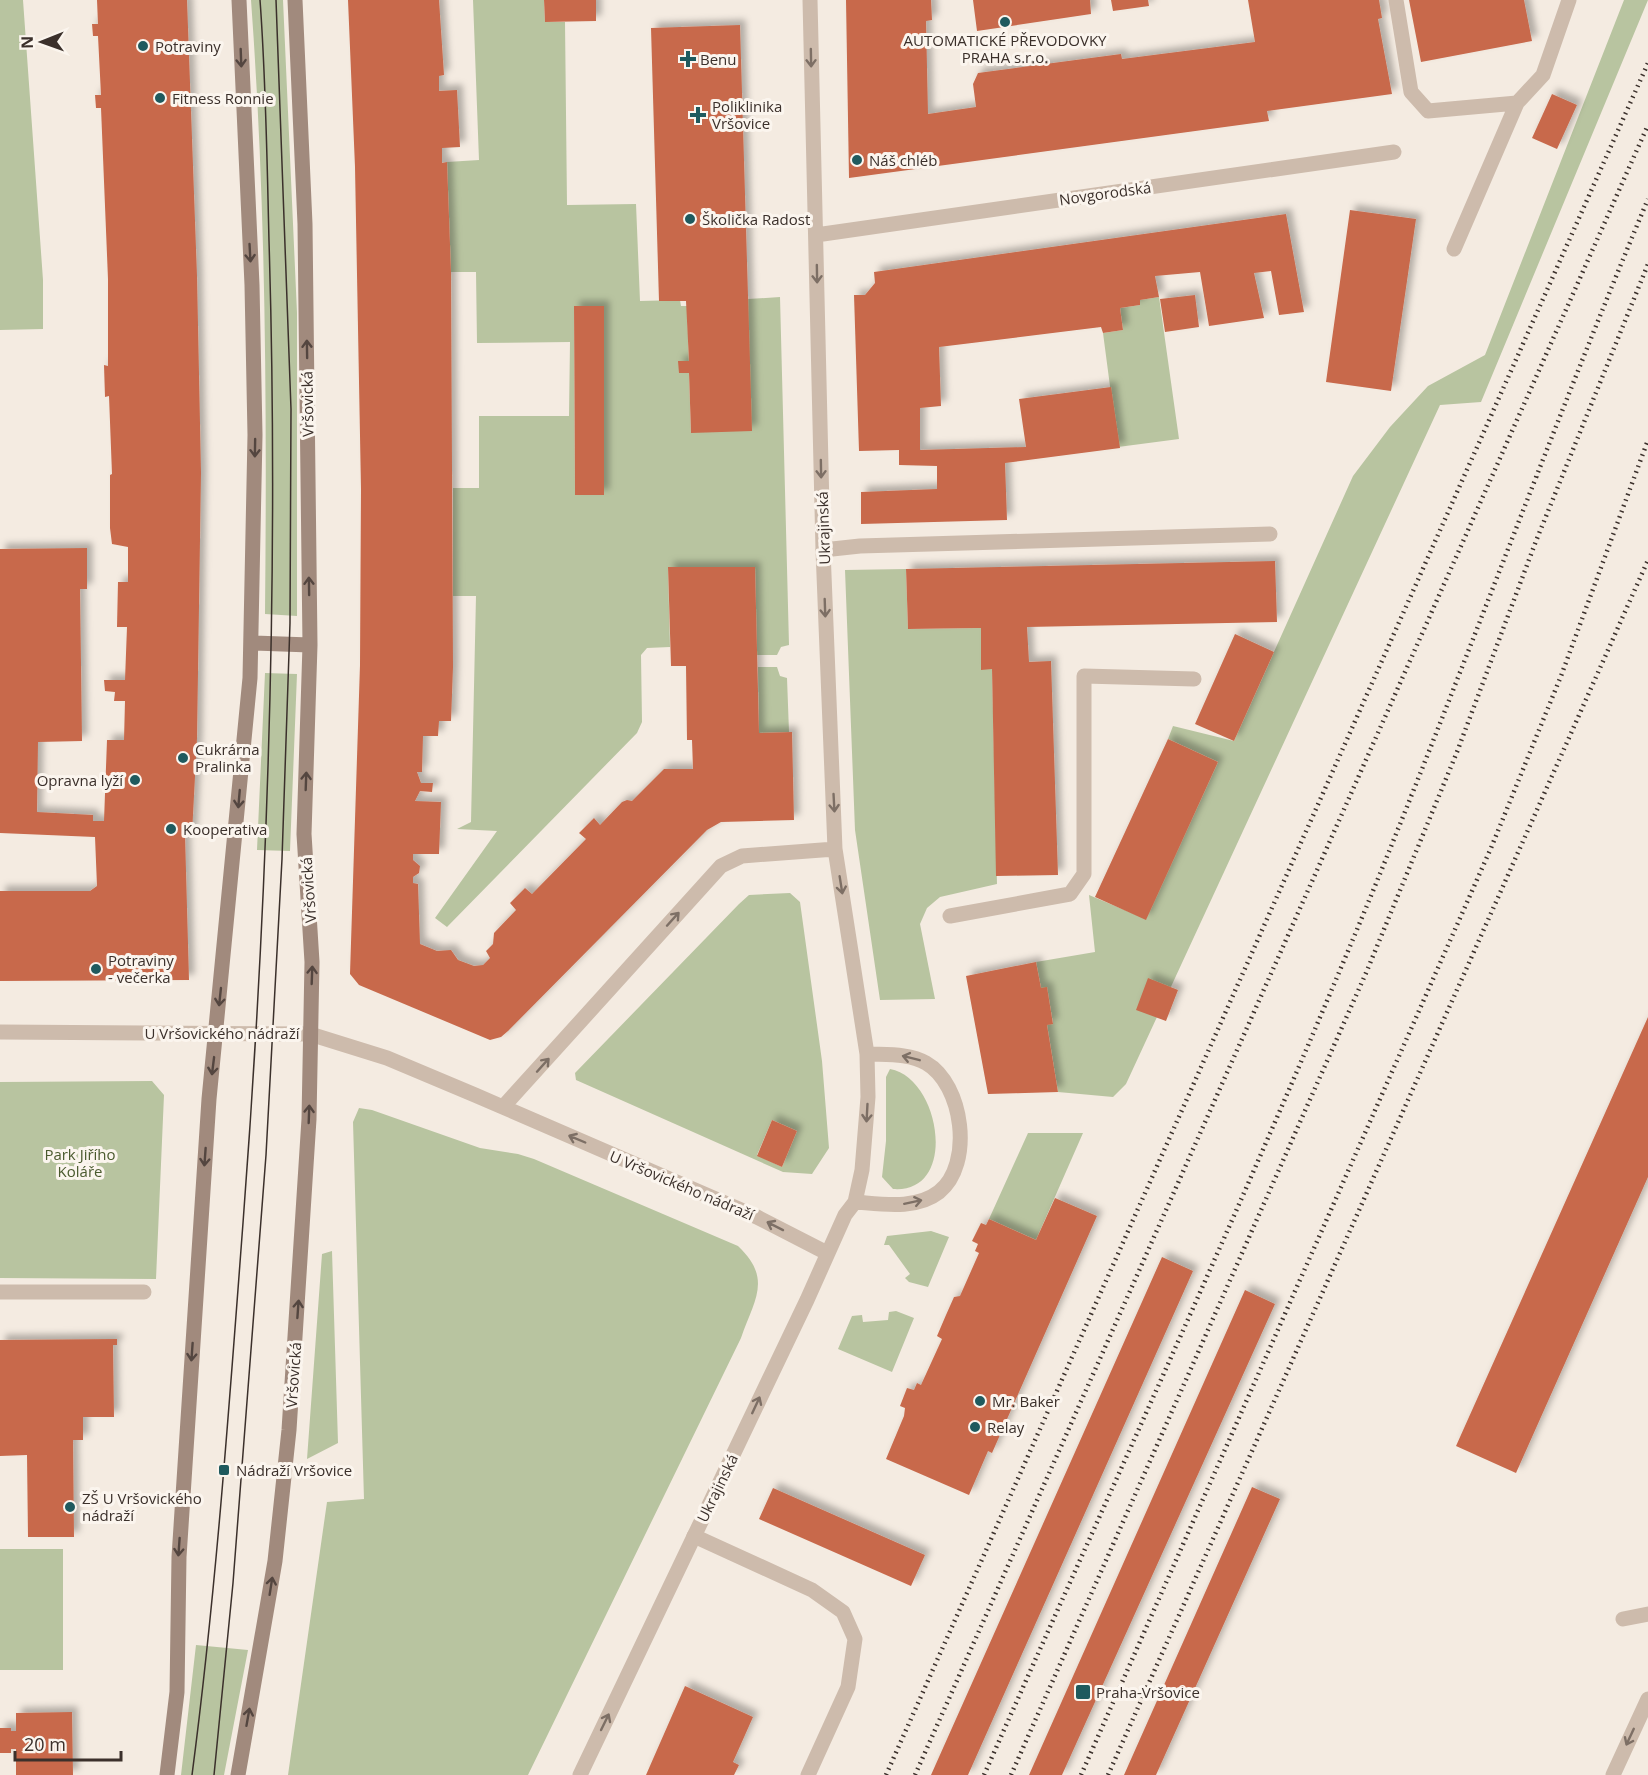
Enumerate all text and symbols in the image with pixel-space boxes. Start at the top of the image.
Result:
north arrow [12,12,72,72]
marker: AUTOMATICKÉ PŘEVODOVKY PRAHA s.r.o. [998,15,1012,29]
place label: AUTOMATICKÉ PŘEVODOVKY PRAHA s.r.o. [904,30,1107,67]
text: N [16,36,38,49]
place label: Potraviny [155,36,221,56]
marker: Potraviny [136,39,150,53]
one-way arrow [235,48,247,68]
one-way arrow [806,48,817,68]
place label: Benu [700,49,737,69]
marker: Benu [681,52,695,66]
place label: Fitness Ronnie [172,88,274,108]
marker: Fitness Ronnie [153,91,167,105]
place label: Poliklinika Vršovice [712,96,782,133]
marker: Poliklinika Vršovice [689,106,707,124]
place label: Náš chléb [869,150,937,170]
marker: Náš chléb [850,153,864,167]
street label: Novgorodská [1058,177,1152,209]
place label: Školička Radost [702,209,810,229]
marker: Školička Radost [683,212,697,226]
one-way arrow [245,243,256,263]
one-way arrow [811,264,822,284]
one-way arrow [301,339,313,359]
street label: Vršovická [296,371,318,437]
one-way arrow [249,438,261,458]
one-way arrow [815,459,827,479]
street label: Ukrajinská [812,491,834,565]
one-way arrow [303,576,315,596]
one-way arrow [820,598,831,618]
place label: Cukrárna Pralinka [195,739,260,776]
marker: Cukrárna Pralinka [176,751,190,765]
place label: Opravna lyží [37,770,124,790]
one-way arrow [300,771,312,791]
marker: Opravna lyží [128,773,142,787]
one-way arrow [233,788,244,808]
one-way arrow [828,792,839,812]
place label: Kooperativa [183,819,267,839]
marker: Kooperativa [164,822,178,836]
street label: Vršovická [296,856,320,924]
one-way arrow [836,875,847,894]
one-way arrow [666,912,680,927]
place label: Potraviny - večerka [108,950,174,987]
marker: Potraviny - večerka [89,962,103,976]
one-way arrow [306,966,318,986]
one-way arrow [215,986,226,1006]
street label: U Vršovického nádraží [145,1023,301,1043]
one-way arrow [902,1052,921,1064]
one-way arrow [207,1055,218,1075]
one-way arrow [536,1058,550,1073]
one-way arrow [862,1102,873,1122]
one-way arrow [304,1104,315,1124]
one-way arrow [569,1133,587,1144]
park label: Park Jiřího Koláře [44,1144,116,1181]
street label: U Vršovického nádraží [607,1146,758,1225]
one-way arrow [199,1147,210,1167]
one-way arrow [903,1196,923,1207]
one-way arrow [766,1220,784,1232]
one-way arrow [293,1299,304,1319]
street label: Vršovická [281,1341,305,1409]
one-way arrow [186,1342,197,1362]
place label: Mr. Baker [992,1391,1060,1411]
marker: Mr. Baker [973,1394,987,1408]
one-way arrow [751,1397,763,1415]
place label: Relay [987,1417,1025,1437]
marker: Relay [968,1420,982,1434]
street label: Ukrajinská [692,1451,742,1525]
place label: Nádraží Vršovice [236,1460,352,1480]
marker: Nádraží Vršovice [217,1463,231,1477]
place label: ZŠ U Vršovického nádraží [82,1488,202,1525]
marker: ZŠ U Vršovického nádraží [63,1500,77,1514]
one-way arrow [174,1536,185,1556]
one-way arrow [265,1577,276,1597]
place label: Praha-Vršovice [1096,1682,1200,1702]
marker: Praha-Vršovice [1074,1683,1092,1701]
one-way arrow [243,1708,254,1728]
one-way arrow [600,1714,611,1732]
scale bar [15,1724,122,1762]
one-way arrow [1624,1728,1636,1746]
text: 20 m [24,1732,66,1756]

